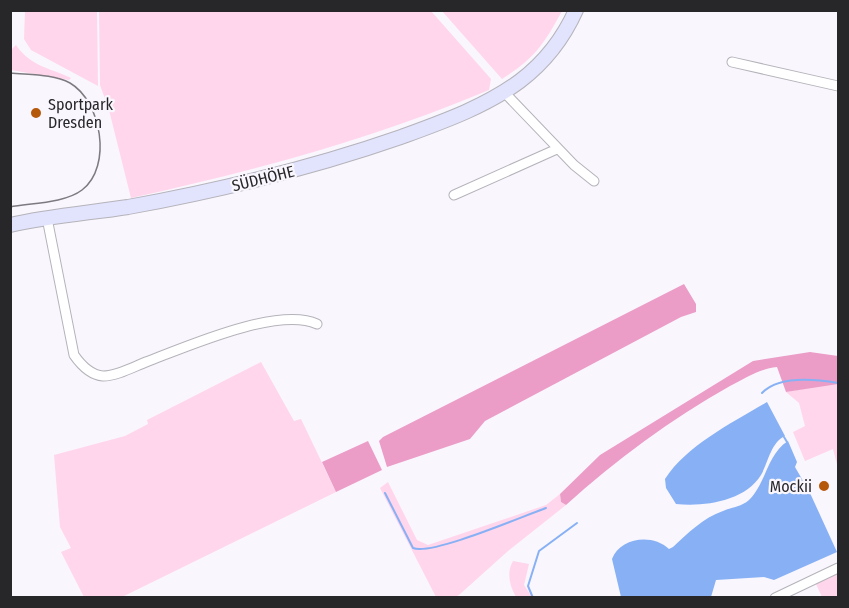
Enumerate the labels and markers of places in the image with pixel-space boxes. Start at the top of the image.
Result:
place label: Sportpark Dresden [48,95,113,132]
marker: Sportpark Dresden [29,106,43,120]
place label: Mockii [770,477,812,496]
marker: Mockii [817,479,831,493]

